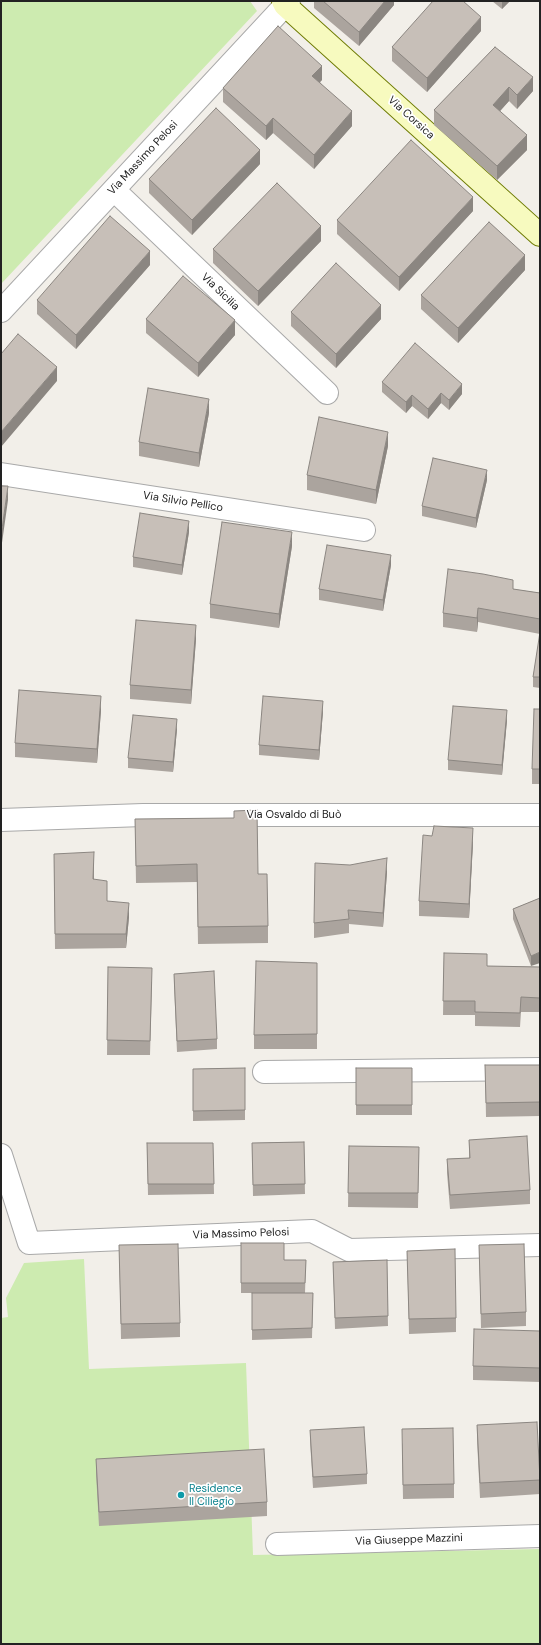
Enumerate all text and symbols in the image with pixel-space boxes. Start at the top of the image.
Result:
street label: Via Corsica [385,94,437,142]
street label: Via Massimo Pelosi [105,118,181,198]
street label: Via Sicilia [198,271,242,313]
street label: Via Silvio Pellico [142,489,224,515]
street label: Via Osvaldo di Buò [247,808,341,822]
street label: Via Massimo Pelosi [193,1226,289,1242]
place label: Residence Il Ciliegio [189,1482,242,1508]
marker: Residence Il Ciliegio [176,1490,186,1500]
street label: Via Giuseppe Mazzini [355,1532,463,1548]

